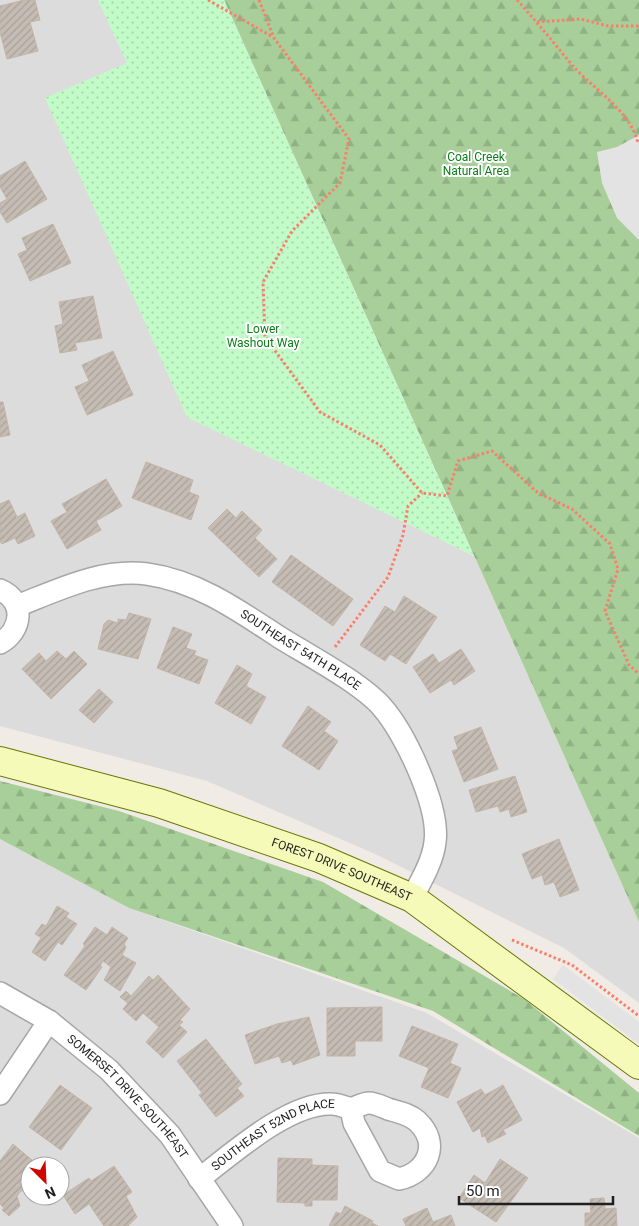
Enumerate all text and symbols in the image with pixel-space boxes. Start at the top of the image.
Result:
park label: Coal Creek Natural Area [443,150,509,178]
park label: Lower Washout Way [227,322,300,350]
street label: SOUTHEAST 54TH PLACE [238,607,364,693]
street label: FOREST DRIVE SOUTHEAST [270,835,414,904]
street label: SOMERSET DRIVE SOUTHEAST [64,1032,191,1161]
street label: SOUTHEAST 52ND PLACE [209,1097,335,1174]
north arrow [20,1156,70,1206]
scale bar [459,1174,613,1206]
text: 50 m [466,1182,500,1200]
text: N [43,1184,58,1202]

